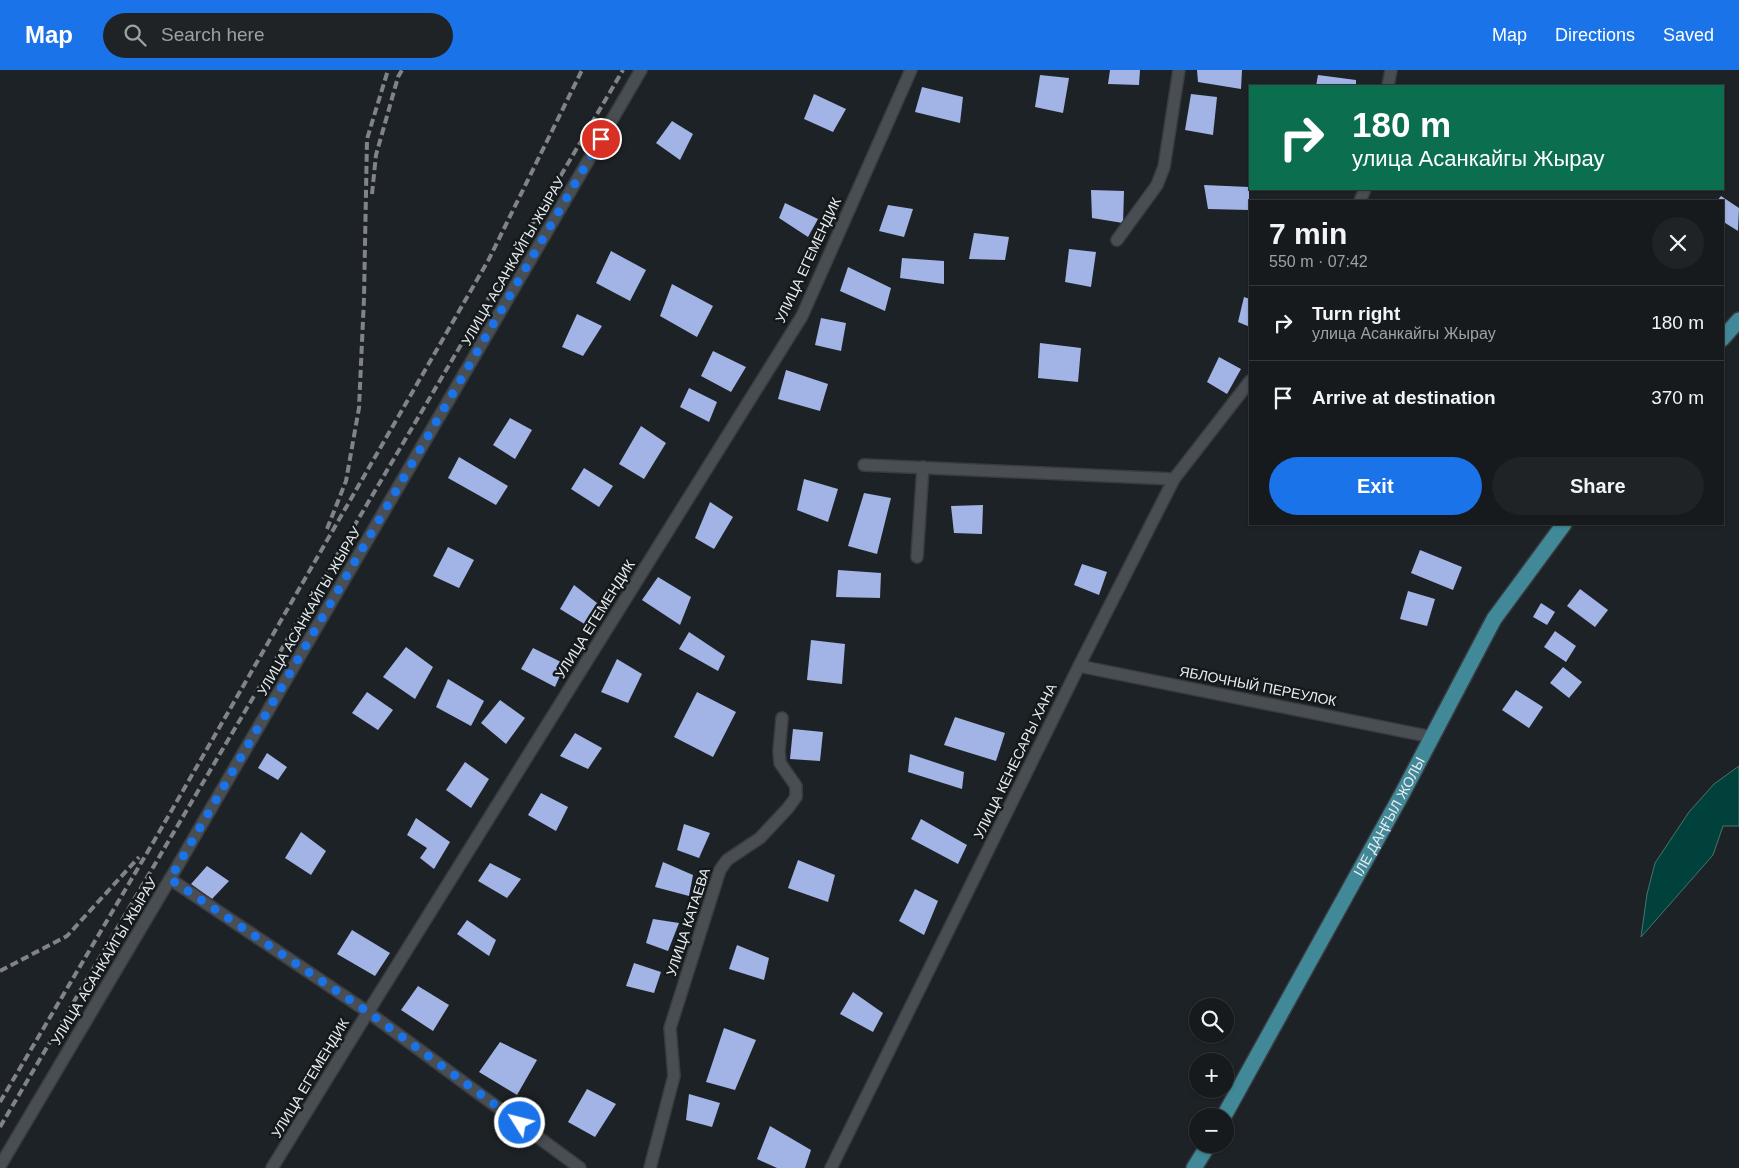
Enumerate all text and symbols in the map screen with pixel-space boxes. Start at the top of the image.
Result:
search box [103,13,453,58]
text: Map [25,21,73,48]
icon: search [121,21,149,49]
text: Search here [161,24,265,45]
text: Map [1492,25,1527,45]
text: Directions [1555,25,1635,45]
text: Saved [1663,25,1714,45]
icon: right [1269,105,1334,170]
text: 180 m [1352,105,1451,144]
pin [580,118,622,160]
icon: arrive [587,125,615,153]
text: улица Асанкайгы Жырау [1352,146,1605,171]
street label: УЛИЦА АСАНКАЙГЫ ЖЫРАУ [457,173,568,348]
street label: УЛИЦА ЕГЕМЕНДИК [772,194,844,325]
text: 7 min [1269,217,1347,250]
button: close [1652,217,1704,269]
text: 550 m · 07:42 [1269,253,1368,270]
text: Turn right [1312,303,1400,324]
icon: right [1269,309,1297,337]
text: 180 m [1651,312,1704,333]
text: улица Асанкайгы Жырау [1312,325,1496,342]
icon: arrive [1269,384,1297,412]
text: Arrive at destination [1312,387,1496,408]
text: 370 m [1651,387,1704,408]
button: Exit [1269,457,1482,515]
button: Share [1492,457,1704,515]
street label: УЛИЦА АСАНКАЙГЫ ЖЫРАУ [253,523,364,698]
street label: УЛИЦА ЕГЕМЕНДИК [552,556,638,681]
street label: ЯБЛОЧНЫЙ ПЕРЕУЛОК [1178,662,1339,709]
street label: УЛИЦА КЕНЕСАРЫ ХАНА [970,680,1060,841]
street label: ІЛЕ ДАҢҒЫЛ ЖОЛЫ [1350,754,1428,879]
street label: УЛИЦА КАТАЕВА [663,865,713,978]
street label: УЛИЦА АСАНКАЙГЫ ЖЫРАУ [47,874,160,1048]
map controls [1189,998,1234,1153]
button: search [1189,998,1234,1043]
street label: УЛИЦА ЕГЕМЕНДИК [268,1015,352,1141]
button: + [1189,1053,1234,1098]
position arrow [493,1096,545,1148]
button: − [1189,1108,1234,1153]

